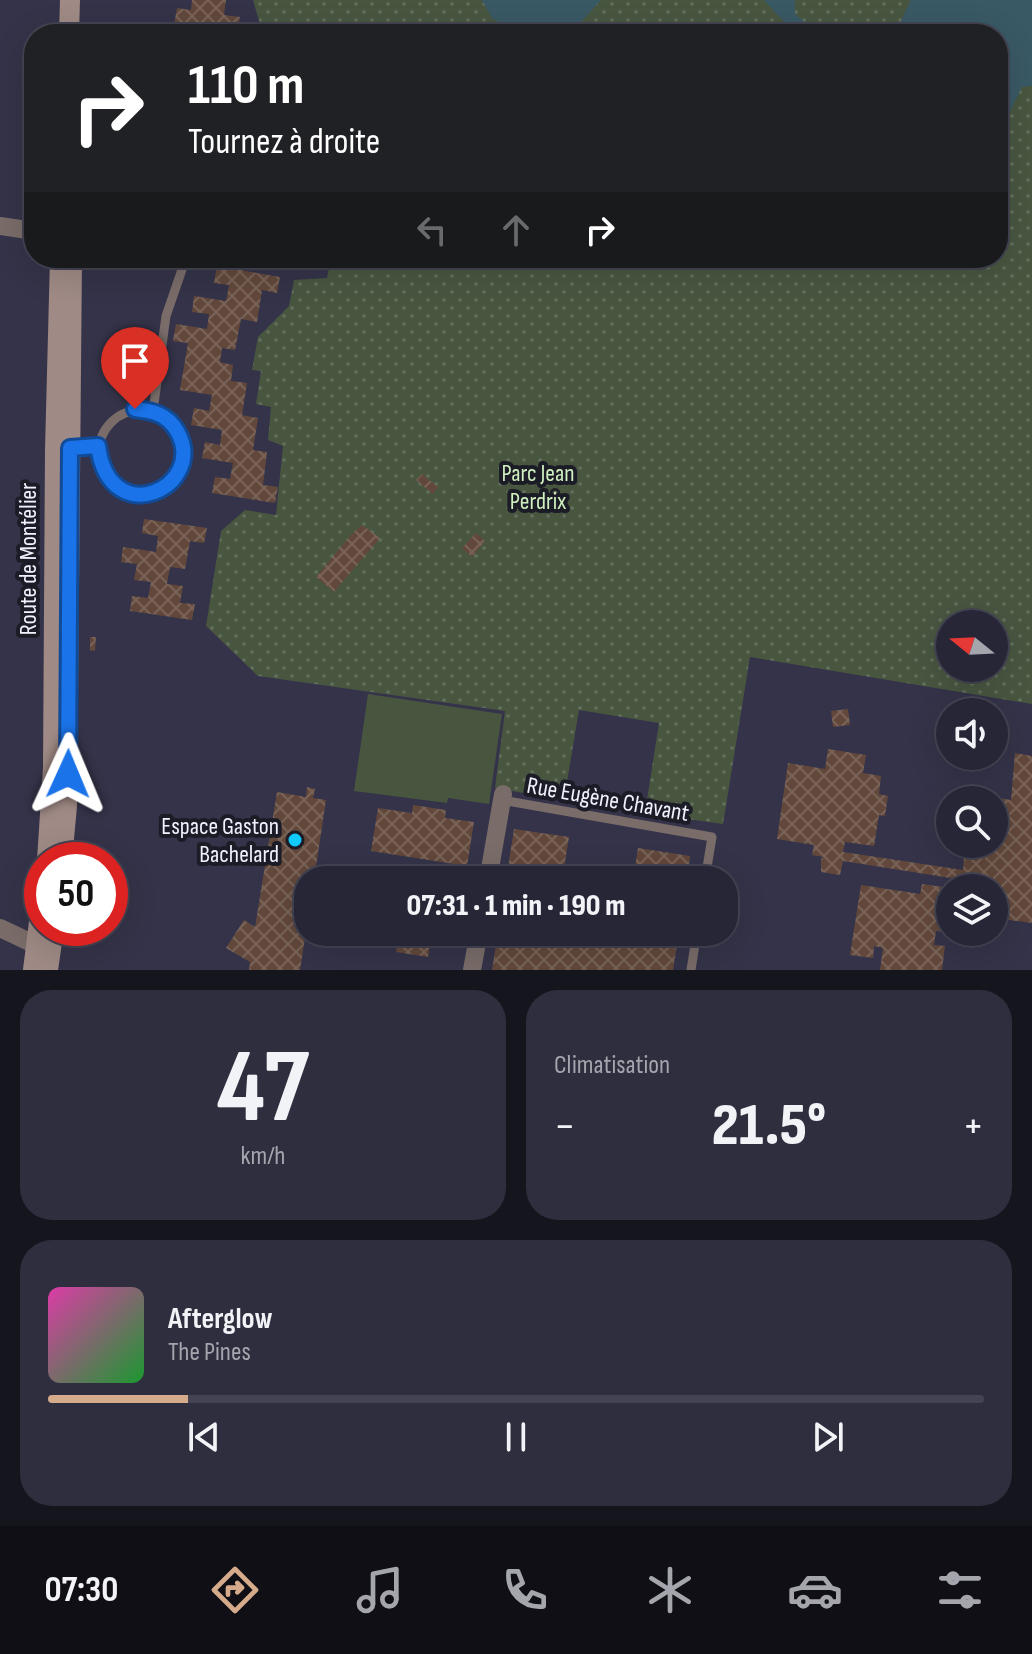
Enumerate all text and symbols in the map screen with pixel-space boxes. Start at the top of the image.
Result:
text: 110 m [188,53,304,120]
icon: right [56,56,160,160]
text: Tournez à droite [188,121,380,164]
icon: left [410,208,454,252]
icon: ahead [494,208,538,252]
icon: right [578,208,622,252]
pin [101,327,169,409]
icon: arrive [113,339,157,383]
park label: Parc Jean Perdrix [501,459,575,516]
street label: Route de Montélier [14,483,43,635]
north arrow [936,610,1008,682]
map controls [936,610,1008,946]
button: sound [936,698,1008,770]
position arrow [26,732,110,816]
street label: Rue Eugène Chavant [525,771,691,828]
button: search [936,786,1008,858]
place label: Espace Gaston Bachelard [161,812,279,869]
marker: Espace Gaston Bachelard [286,831,304,849]
speed limit sign: 50 [24,842,128,946]
button: layers [936,874,1008,946]
text: 07:31 · 1 min · 190 m [407,888,625,924]
text: 47 [217,1026,309,1151]
text: Climatisation [554,1050,670,1081]
text: 21.5° [712,1090,826,1162]
text: − [554,1100,576,1153]
text: + [962,1100,984,1153]
text: km/h [241,1141,285,1172]
text: Afterglow [168,1301,273,1337]
text: The Pines [168,1337,251,1368]
icon: previous [182,1415,226,1459]
icon: pause [494,1415,538,1459]
icon: next [806,1415,850,1459]
icon: directions [207,1562,263,1618]
icon: music [352,1562,408,1618]
icon: phone [497,1562,553,1618]
icon: climate [642,1562,698,1618]
icon: car [787,1562,843,1618]
icon: filters [932,1562,988,1618]
text: 07:30 [44,1569,118,1612]

